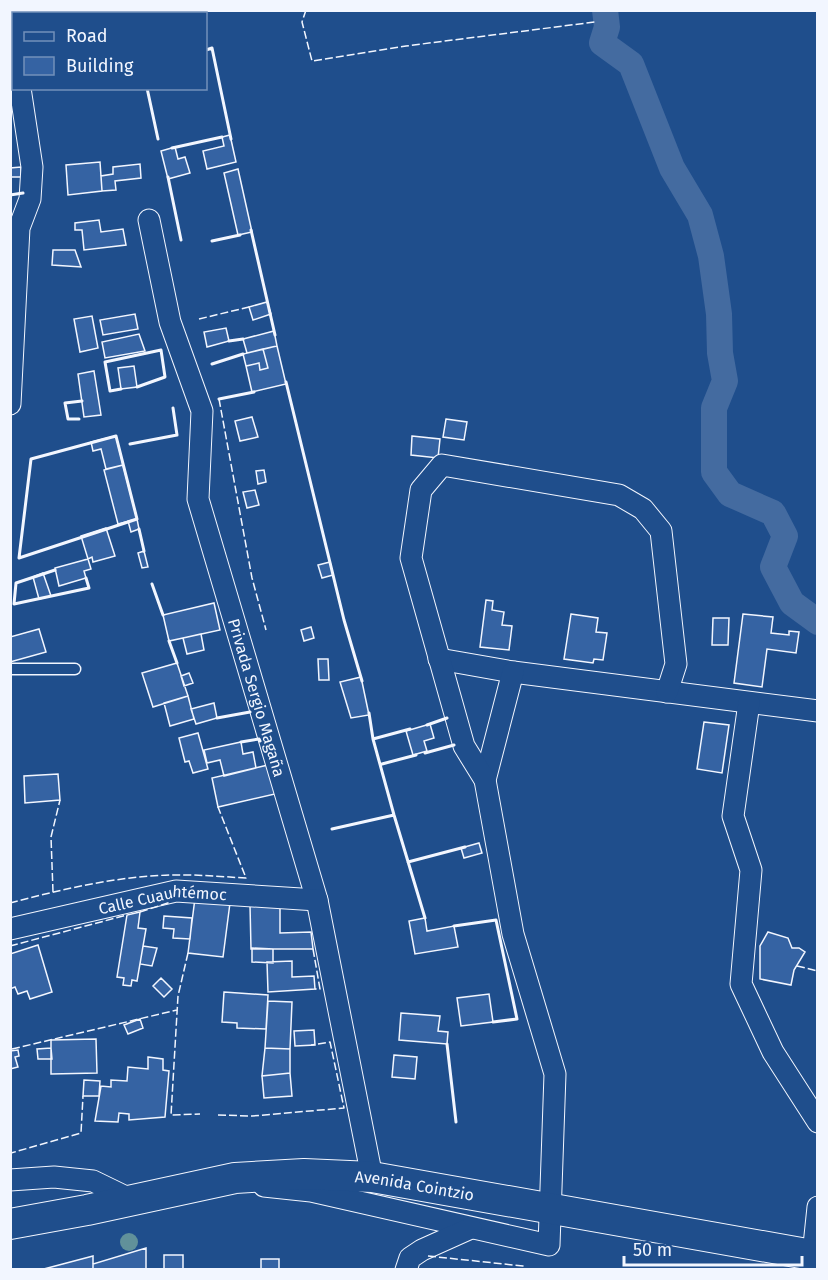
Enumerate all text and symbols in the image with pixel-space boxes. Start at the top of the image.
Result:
legend [12,12,207,90]
text: Road [66,25,108,47]
text: Building [66,55,134,77]
street label: Privada Sergio Magaña [224,616,289,779]
street label: Calle Cuauhtémoc [97,882,228,918]
street label: Avenida Cointzio [354,1167,475,1205]
scale bar [624,1229,802,1267]
text: 50 m [633,1239,672,1261]

